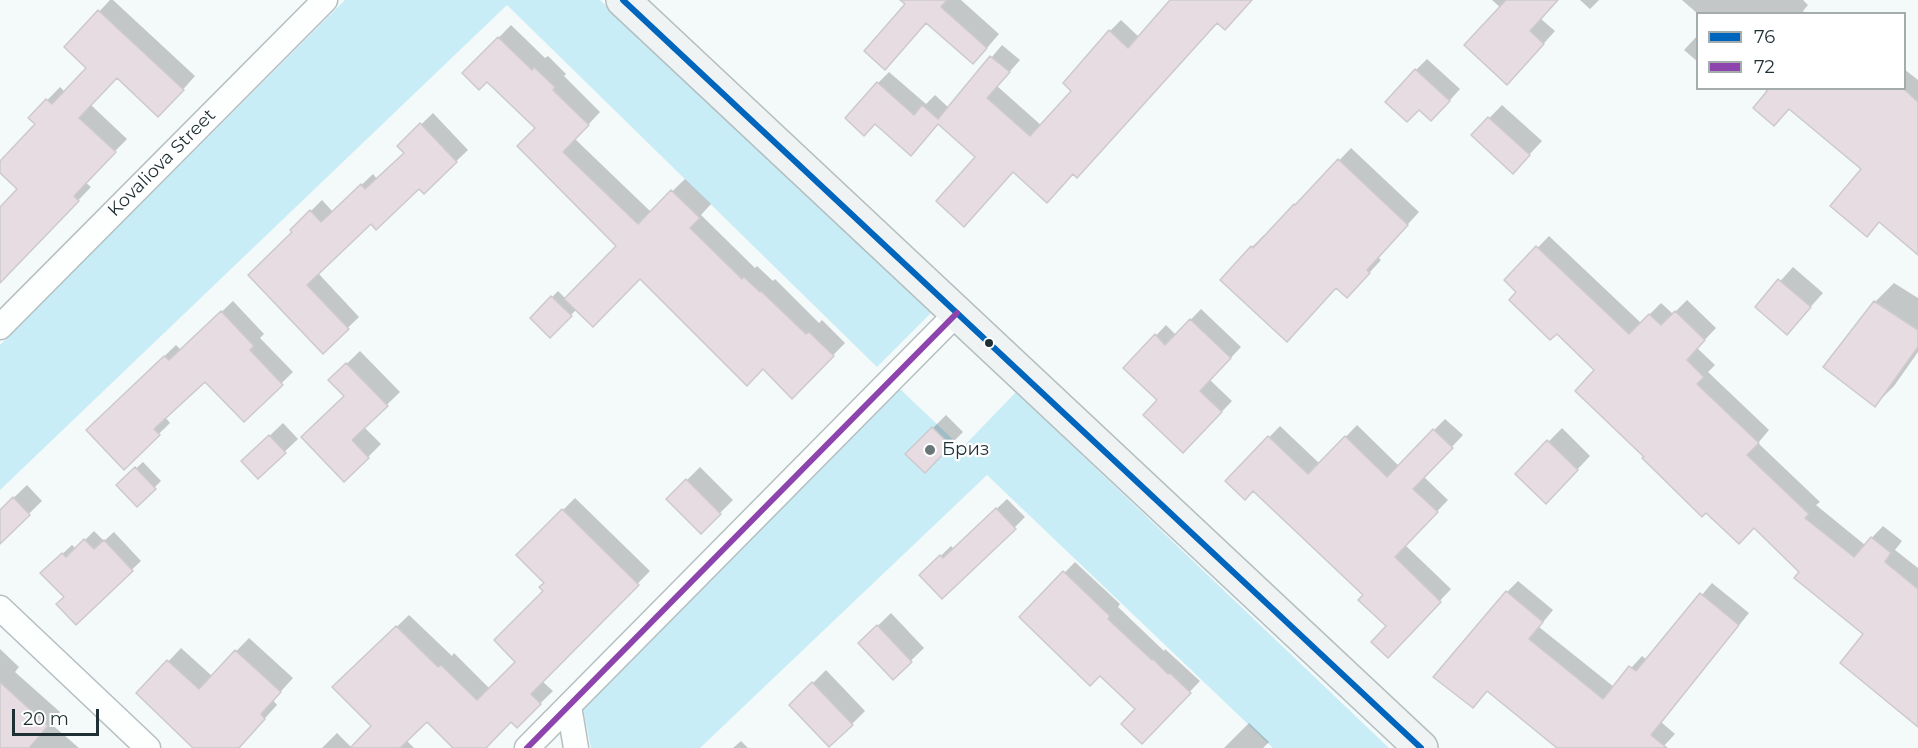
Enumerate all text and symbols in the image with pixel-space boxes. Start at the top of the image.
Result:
legend [1696,12,1906,90]
text: 76 [1754,26,1775,48]
text: 72 [1754,56,1775,78]
street label: Kovaliova Street [104,105,220,221]
unlabelled marker [983,337,995,349]
place label: Бриз [942,439,989,461]
marker: Бриз [923,443,937,457]
scale bar [15,697,102,735]
text: 20 m [23,708,69,730]

